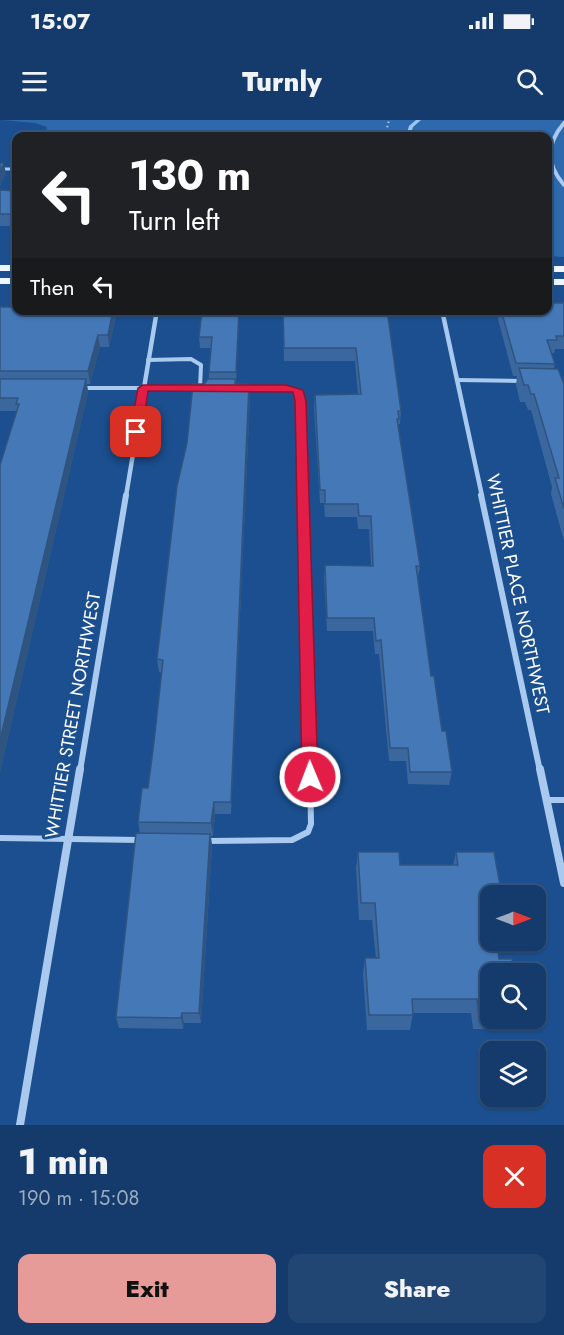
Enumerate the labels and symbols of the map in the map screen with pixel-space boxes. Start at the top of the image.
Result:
pin [110,406,161,457]
street label: WHITTIER PLACE NORTHWEST [480,471,556,717]
street label: WHITTIER STREET NORTHWEST [39,589,108,840]
position arrow [278,745,342,809]
north arrow [480,885,546,951]

